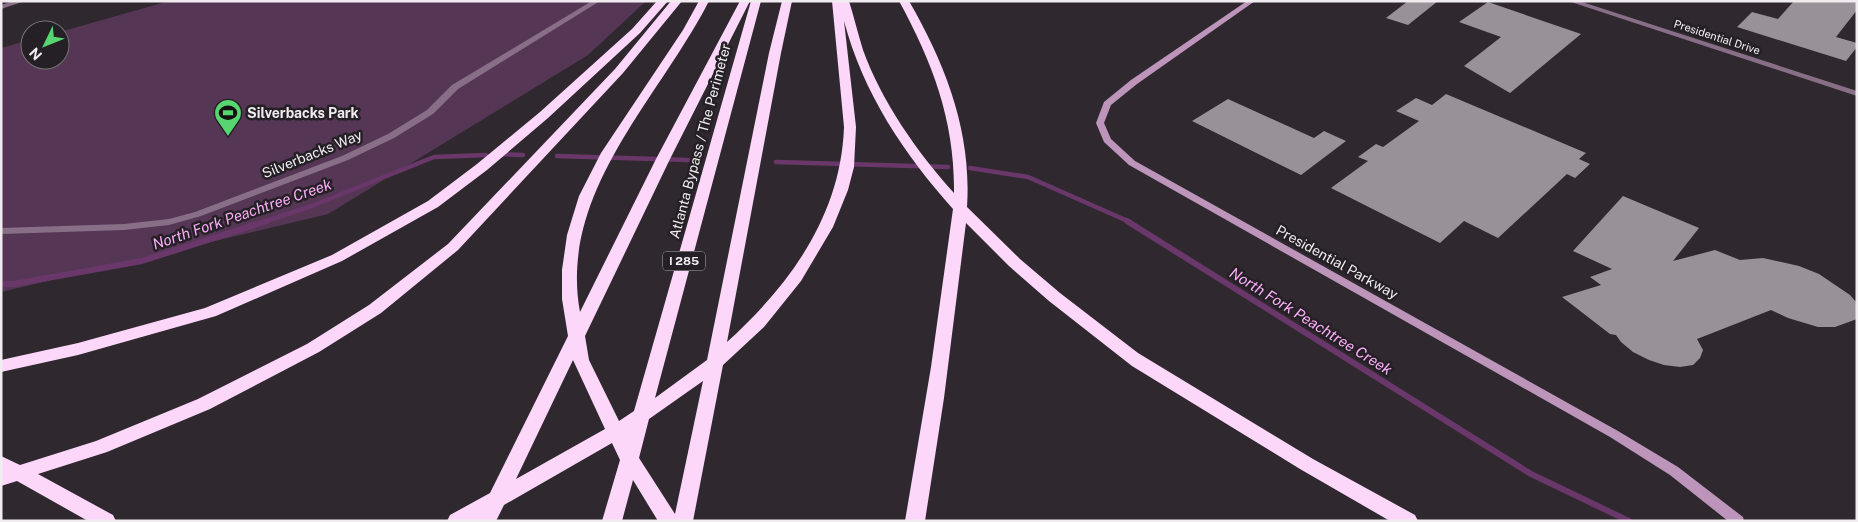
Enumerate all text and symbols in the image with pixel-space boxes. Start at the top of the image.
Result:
street label: Presidential Drive [1672,17,1762,57]
north arrow [20,20,70,70]
street label: Atlanta Bypass / The Perimeter [666,42,734,240]
text: N [26,44,45,63]
sports icon: Silverbacks Park [213,98,243,137]
place label: Silverbacks Park [247,105,359,121]
street label: Silverbacks Way [260,126,365,181]
water label: North Fork Peachtree Creek [150,175,335,253]
street label: Presidential Parkway [1273,222,1401,302]
road number: I 285 [663,252,705,270]
water label: North Fork Peachtree Creek [1227,264,1396,379]

